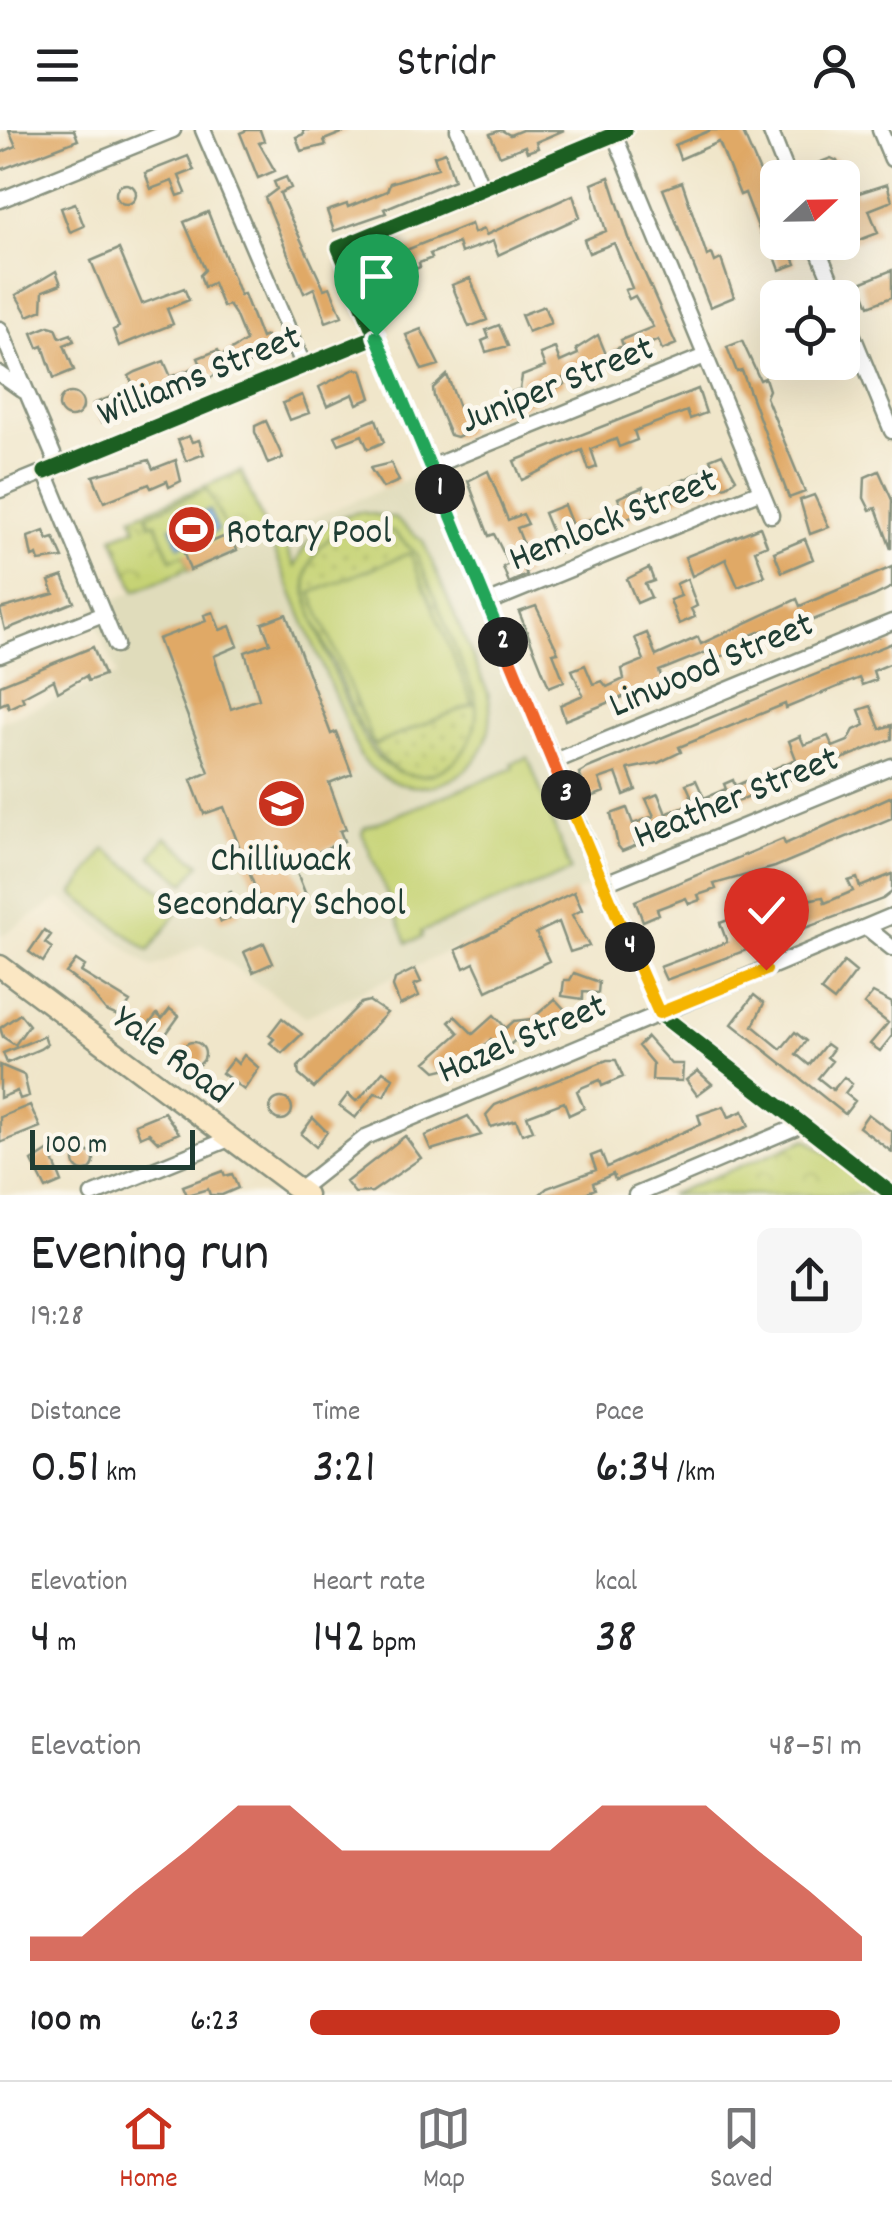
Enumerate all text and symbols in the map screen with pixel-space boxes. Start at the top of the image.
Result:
text: Stridr [396,33,496,97]
icon: menu [30,38,85,93]
icon: person [807,38,862,93]
north arrow [760,160,860,260]
map controls [760,160,860,380]
pin [334,234,419,337]
icon: arrive [349,249,404,304]
button: locate [760,280,860,380]
street label: Williams Street [90,312,310,444]
street label: Juniper Street [453,323,663,451]
street label: Hemlock Street [502,455,726,589]
pin: 1 [415,464,465,514]
text: 1 [437,469,443,509]
sports icon: Rotary Pool [165,503,217,555]
place label: Rotary Pool [226,507,392,562]
street label: Linwood Street [601,599,823,735]
pin: 2 [478,617,528,667]
text: 2 [497,622,509,662]
street label: Heather Street [626,734,848,866]
pin: 3 [541,770,591,820]
text: 3 [560,775,572,815]
school or university icon: Chilliwack Secondary School [255,777,307,829]
place label: Chilliwack Secondary School [156,835,406,934]
pin [724,868,809,971]
icon: check [739,883,794,938]
pin: 4 [605,922,655,972]
text: 4 [624,927,636,967]
street label: Hazel Street [430,981,616,1101]
street label: Yale Road [99,994,242,1121]
scale bar [30,1125,195,1170]
text: 100 m [45,1127,107,1167]
text: Evening run [30,1218,269,1297]
button: share [757,1228,862,1333]
text: 19:28 [30,1295,84,1341]
text: Distance [30,1394,121,1434]
text: Time [312,1394,360,1434]
text: Pace [595,1394,644,1434]
text: 0.51 [30,1434,100,1506]
text: 3:21 [312,1434,376,1506]
text: 6:34 [595,1434,670,1506]
text: km [100,1455,137,1495]
text: /km [670,1455,716,1495]
text: Elevation [30,1564,127,1604]
text: Heart rate [312,1564,425,1604]
text: kcal [595,1564,637,1604]
text: 4 [30,1604,51,1676]
text: 142 [312,1604,366,1676]
text: 38 [595,1604,637,1676]
text: m [51,1625,76,1665]
text: bpm [366,1625,417,1665]
text: Elevation [30,1725,141,1771]
text: 48–51 m [769,1725,862,1771]
text: 100 m [30,2000,101,2046]
text: 6:23 [190,2000,239,2046]
tab: Home [119,2101,178,2201]
tab: Map [416,2101,471,2201]
tab: Saved [710,2101,773,2201]

